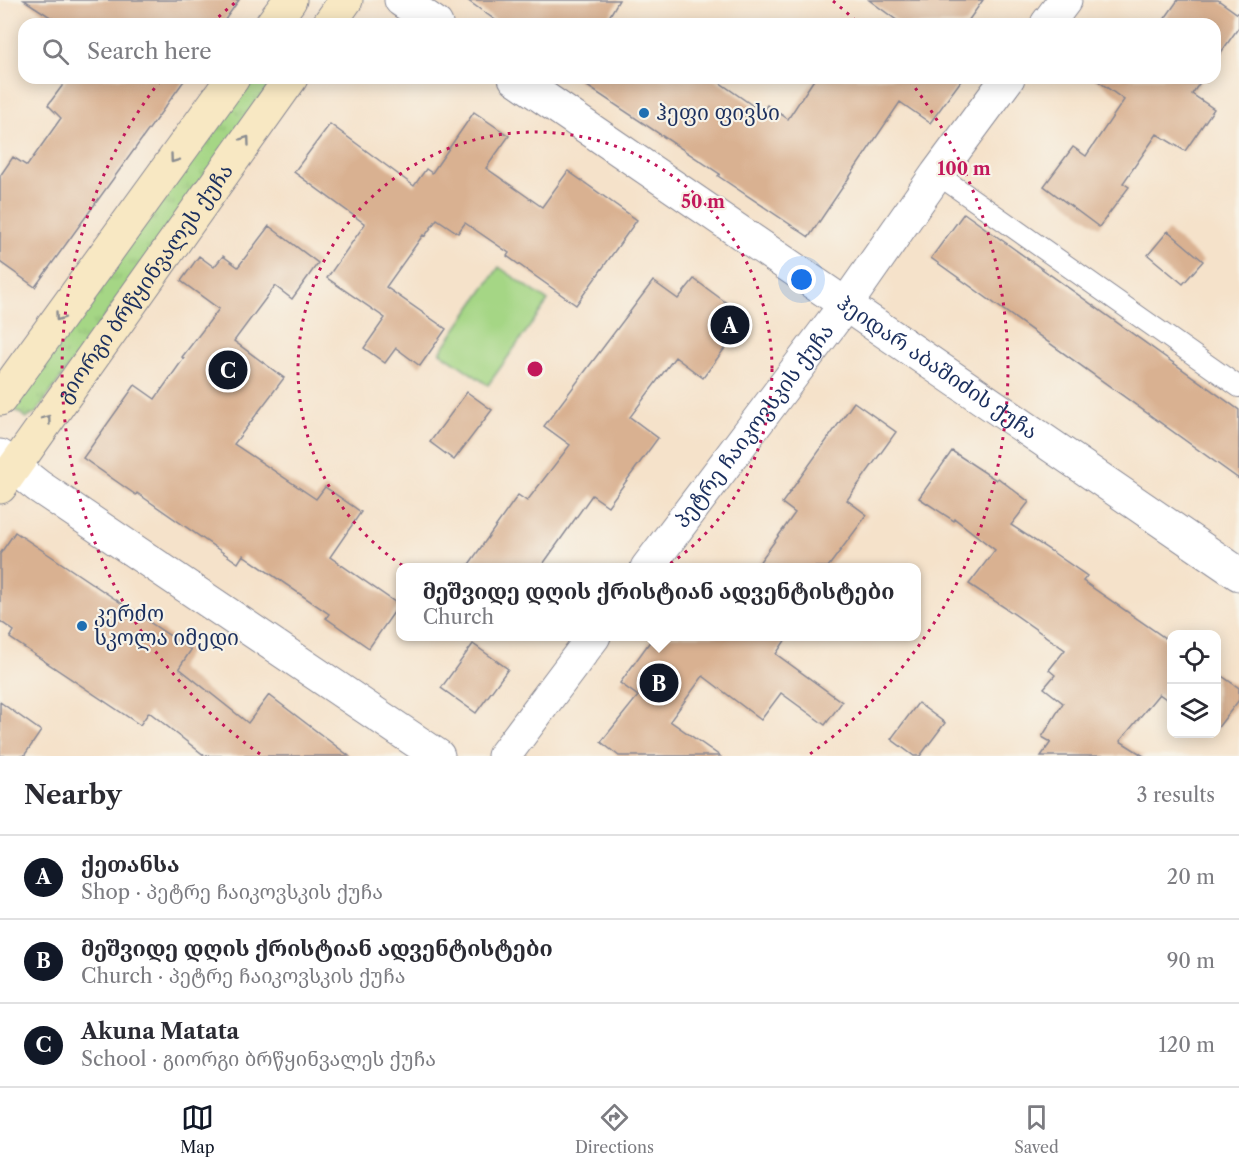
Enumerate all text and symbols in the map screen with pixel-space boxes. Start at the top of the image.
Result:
search box [18,18,1221,84]
icon: search [39,35,72,68]
text: Search here [87,38,212,65]
place label: ჰეფი ფივსი [656,100,780,126]
marker: ჰეფი ფივსი [637,106,651,120]
one-way arrow [239,136,250,147]
one-way arrow [170,153,181,164]
text: 100 m [937,158,991,180]
street label: გიორგი ბრწყინვალეს ქუჩა [51,159,238,408]
text: 50 m [681,191,725,213]
your location [787,265,816,294]
street label: ჰეიდარ აბაშიძის ქუჩა [833,290,1043,444]
pin: A [710,302,750,348]
one-way arrow [56,311,67,322]
street label: პეტრე ჩაიკოვსკის ქუჩა [669,319,839,532]
pin: C [208,348,248,392]
centre of rings [525,359,545,379]
one-way arrow [40,414,51,425]
popup [396,563,921,641]
text: მეშვიდე დღის ქრისტიან ადვენტისტები [423,578,894,605]
place label: კერძო სკოლა იმედი [94,601,239,651]
text: Church [423,605,494,629]
marker: კერძო სკოლა იმედი [75,619,89,633]
map controls [1167,630,1221,738]
button: locate [1167,630,1221,684]
pin: B [640,660,678,706]
button: layers [1167,684,1221,738]
text: Nearby [24,779,122,811]
text: 3 results [1137,783,1215,807]
text: ქეთანსა [81,851,180,878]
text: A [36,865,51,889]
text: 20 m [1167,865,1215,889]
text: Shop · პეტრე ჩაიკოვსკის ქუჩა [81,880,383,904]
text: მეშვიდე დღის ქრისტიან ადვენტისტები [81,935,553,962]
text: B [36,949,51,973]
text: 90 m [1167,949,1215,973]
text: Church · პეტრე ჩაიკოვსკის ქუჩა [81,964,405,988]
text: Akuna Matata [81,1018,239,1045]
text: C [35,1033,52,1057]
text: 120 m [1158,1033,1215,1057]
text: School · გიორგი ბრწყინვალეს ქუჩა [81,1047,436,1071]
tab: Map [180,1101,215,1157]
tab: Directions [575,1101,654,1157]
tab: Saved [1014,1101,1059,1157]

